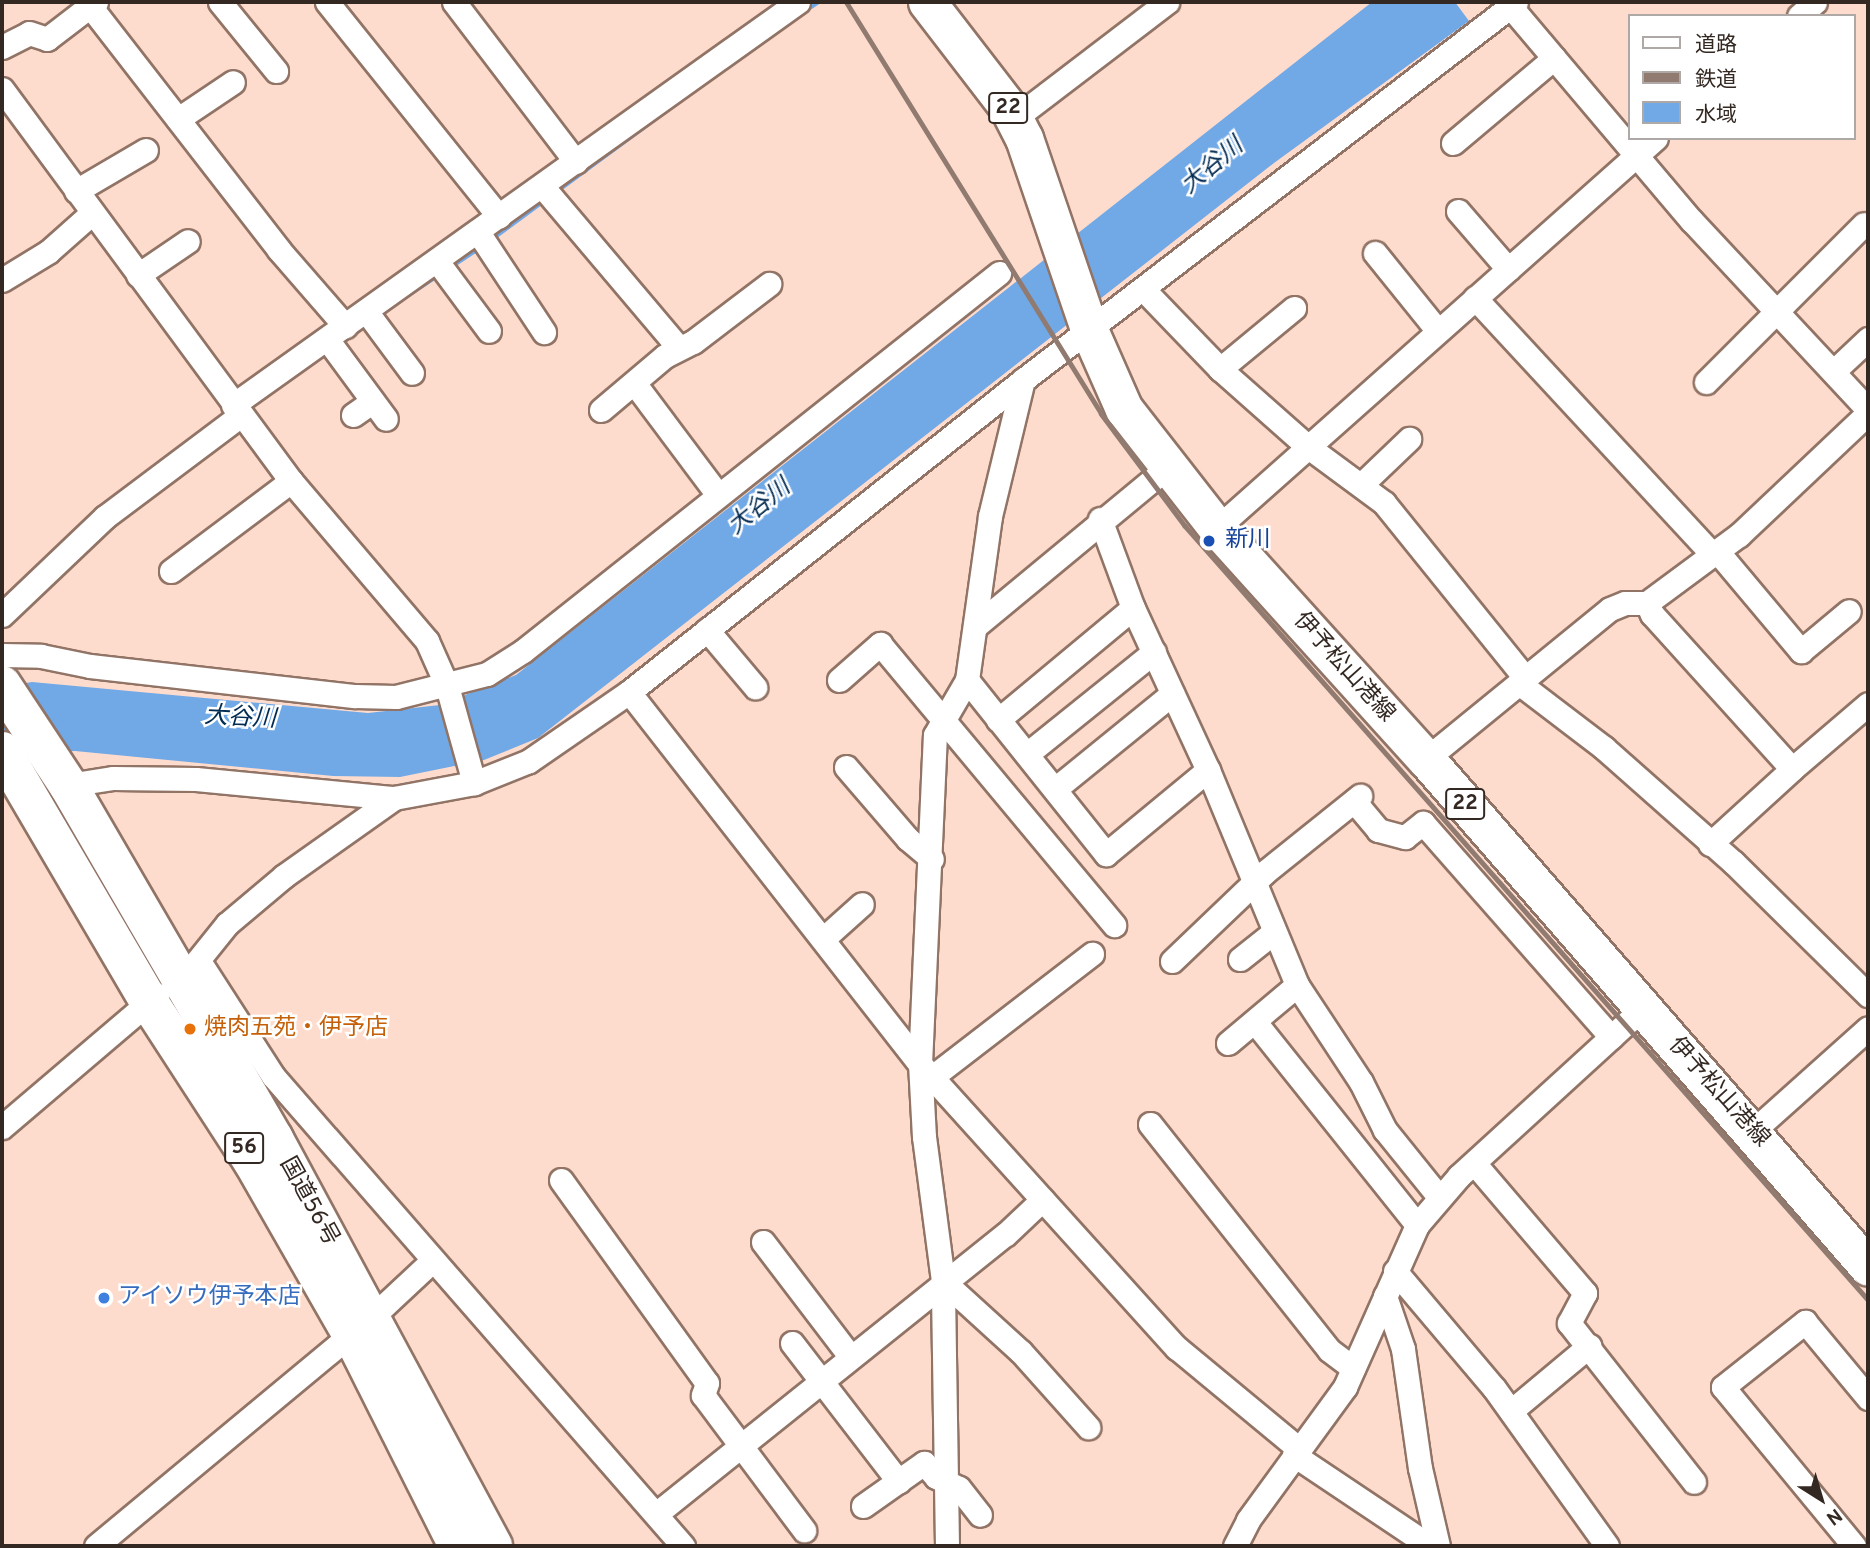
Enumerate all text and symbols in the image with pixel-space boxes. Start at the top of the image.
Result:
legend [1629,14,1856,140]
text: 道路 [1695,32,1737,59]
text: 鉄道 [1695,67,1737,94]
road number: 22 [987,90,1029,126]
text: 水域 [1695,102,1737,129]
water label: 大谷川 [1176,133,1250,201]
water label: 大谷川 [723,474,797,542]
place label: 新川 [1225,527,1271,555]
marker: 新川 [1199,531,1219,551]
street label: 伊予松山港線 [1287,607,1399,729]
water label: 大谷川 [203,703,277,735]
road number: 22 [1444,786,1486,822]
place label: 焼肉五苑・伊予店 [204,1015,388,1043]
marker: 焼肉五苑・伊予店 [182,1021,198,1037]
street label: 伊予松山港線 [1662,1032,1774,1154]
road number: 56 [223,1130,265,1166]
street label: 国道56号 [272,1153,344,1251]
place label: アイソウ伊予本店 [118,1284,302,1312]
marker: アイソウ伊予本店 [96,1290,112,1306]
north arrow [1786,1464,1856,1534]
text: N [1821,1502,1846,1529]

